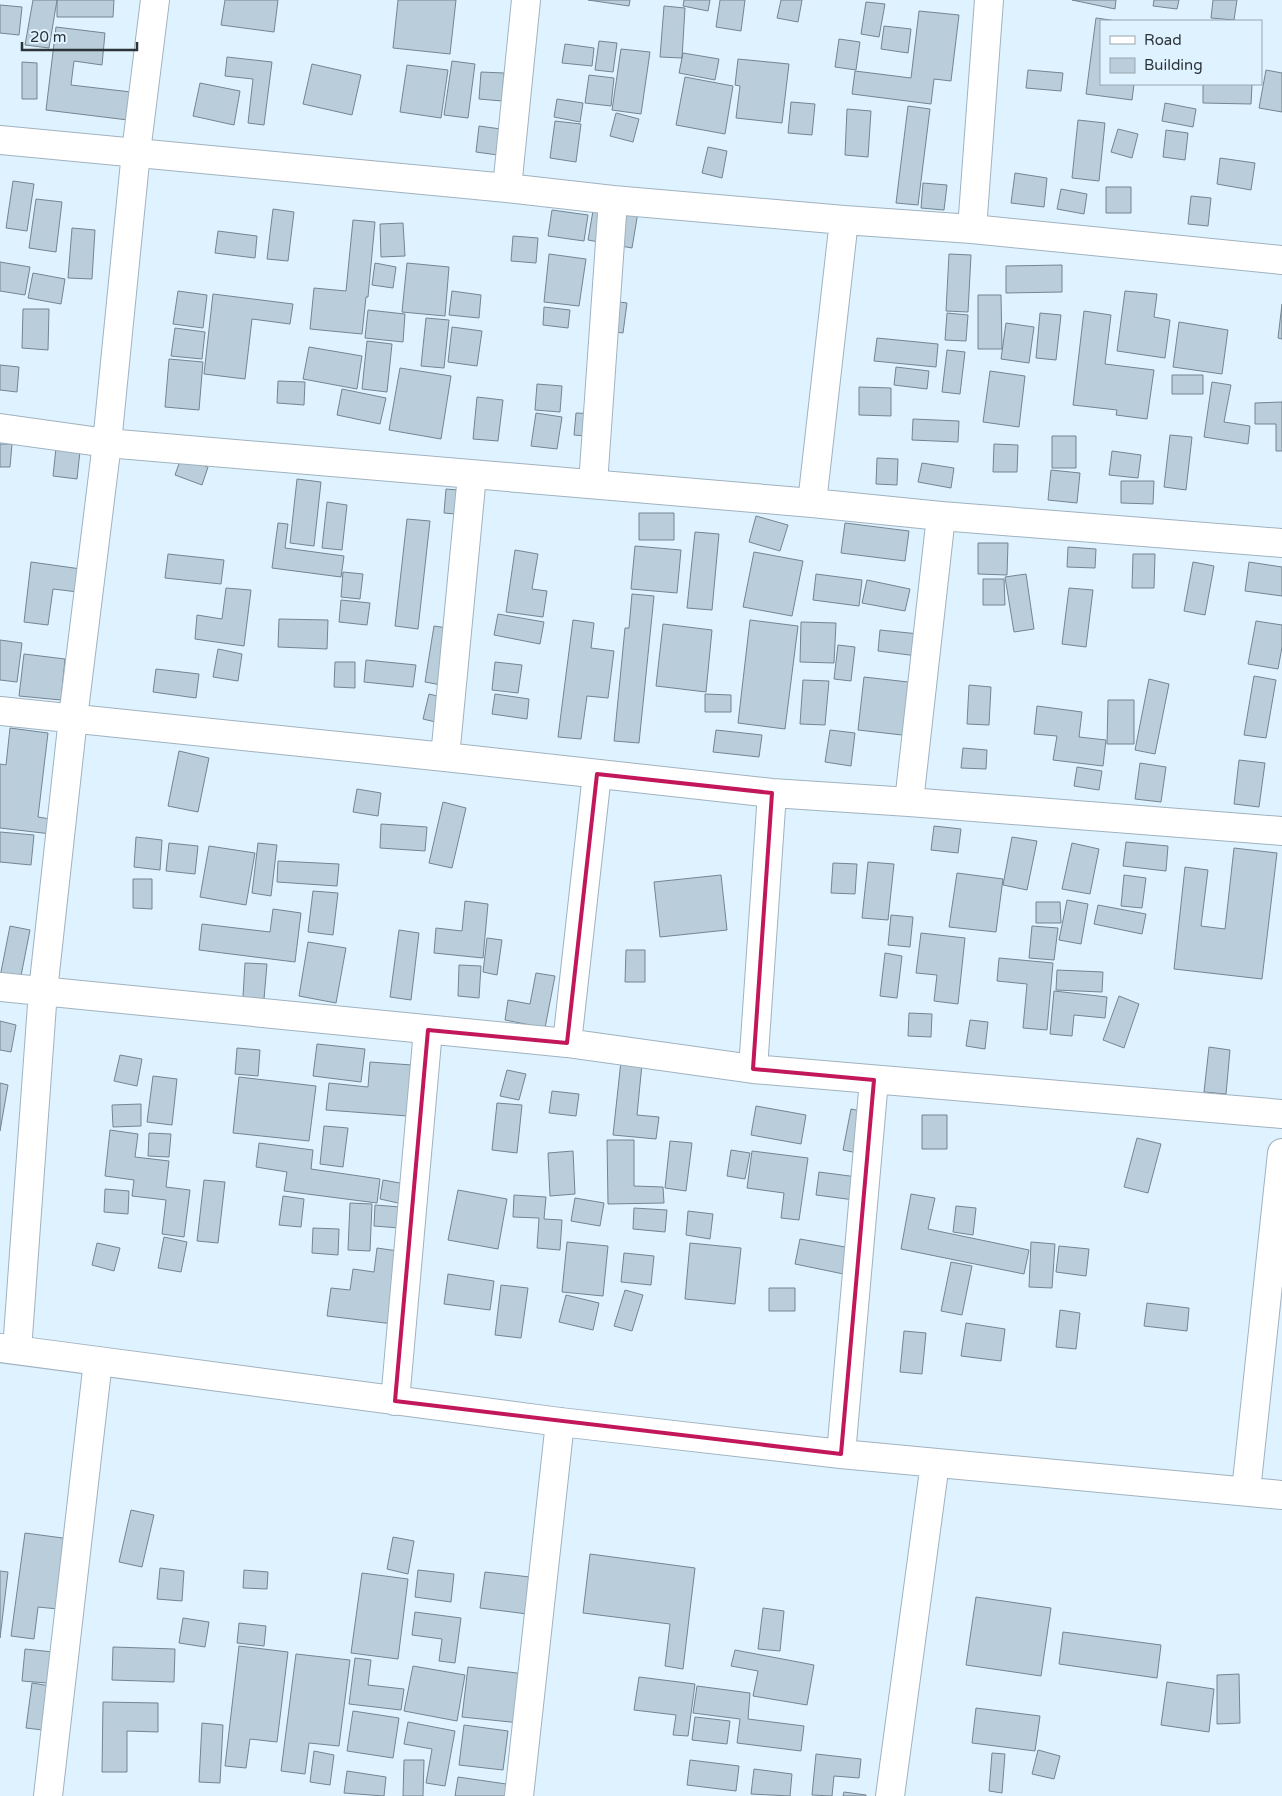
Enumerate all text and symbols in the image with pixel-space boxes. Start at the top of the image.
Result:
scale bar [22,20,138,52]
legend [1100,20,1262,85]
text: 20 m [30,28,67,46]
text: Road [1144,31,1182,49]
text: Building [1144,56,1203,74]

